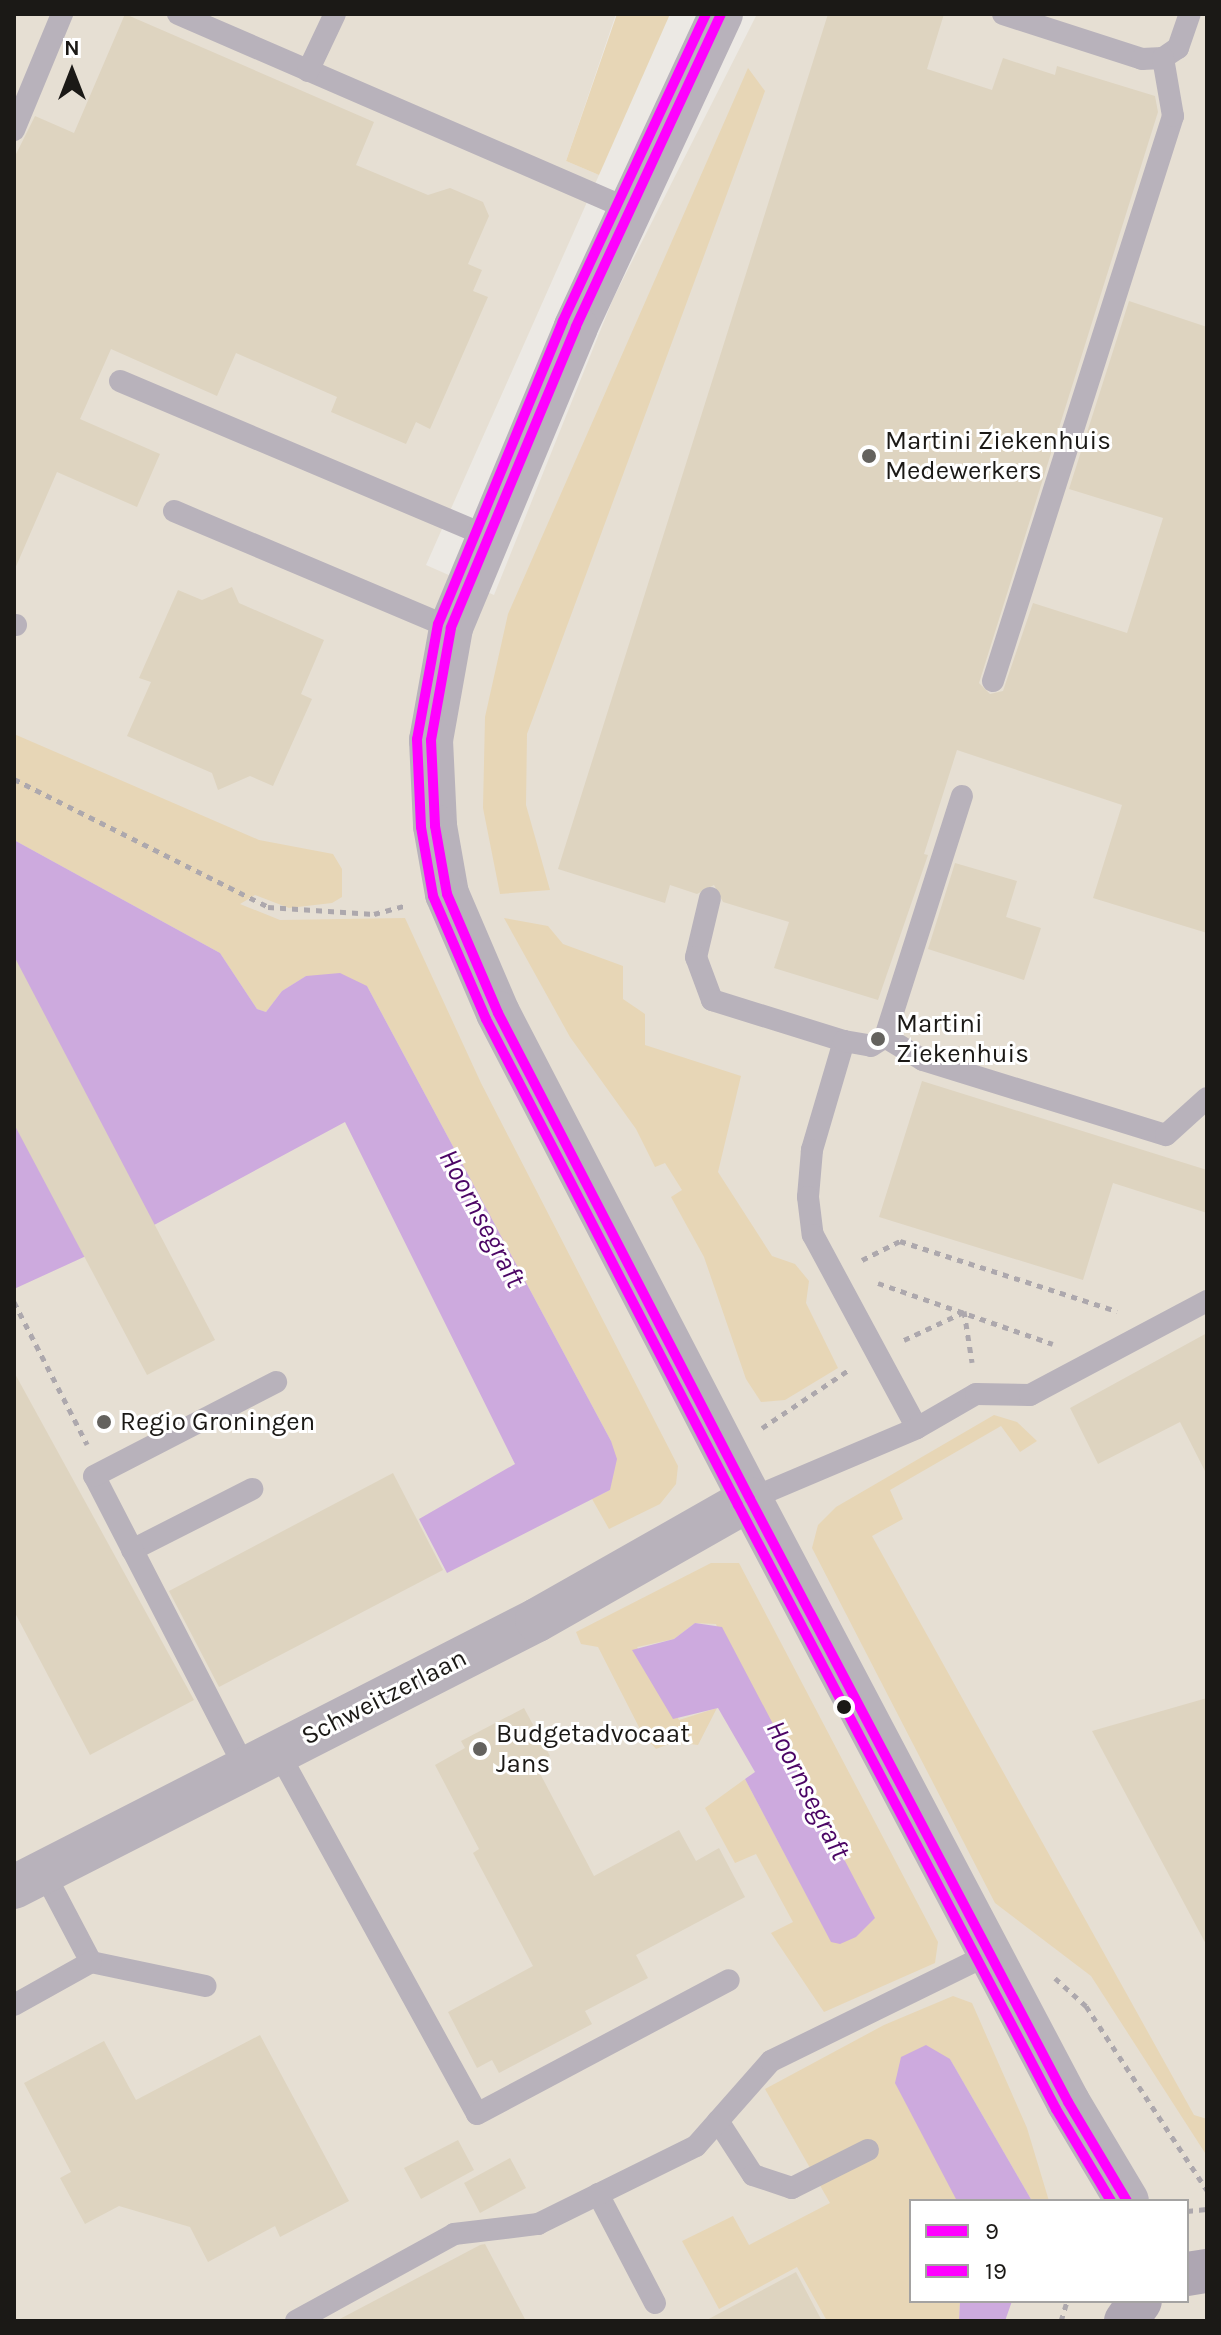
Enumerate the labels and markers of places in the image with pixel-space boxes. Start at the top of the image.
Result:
place label: Martini Ziekenhuis Medewerkers [885,425,1111,486]
marker: Martini Ziekenhuis Medewerkers [860,447,878,465]
place label: Martini Ziekenhuis [896,1008,1029,1070]
marker: Martini Ziekenhuis [867,1028,889,1050]
place label: Regio Groningen [120,1406,315,1438]
marker: Regio Groningen [95,1413,113,1431]
unlabelled marker [836,1699,852,1715]
place label: Budgetadvocaat Jans [496,1718,690,1780]
marker: Budgetadvocaat Jans [471,1740,489,1758]

